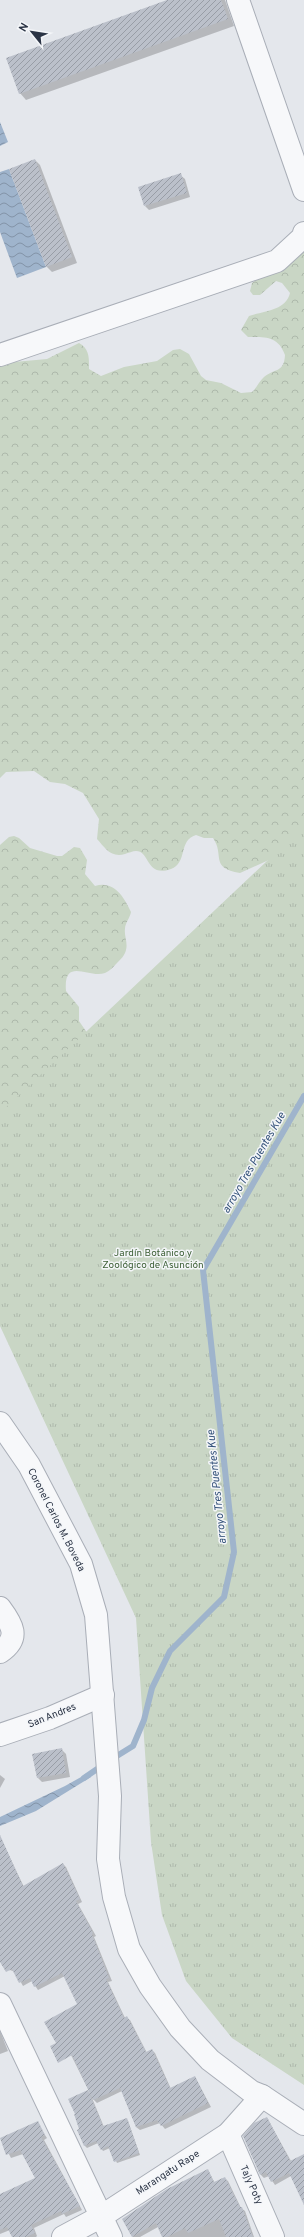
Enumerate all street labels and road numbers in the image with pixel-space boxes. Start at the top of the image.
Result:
street label: Coronel Carlos M. Boveda [24,1466,88,1574]
street label: San Andres [26,1700,78,1732]
street label: Marangatu Rape [134,2148,202,2198]
street label: Tajy Poty [237,2163,265,2207]

